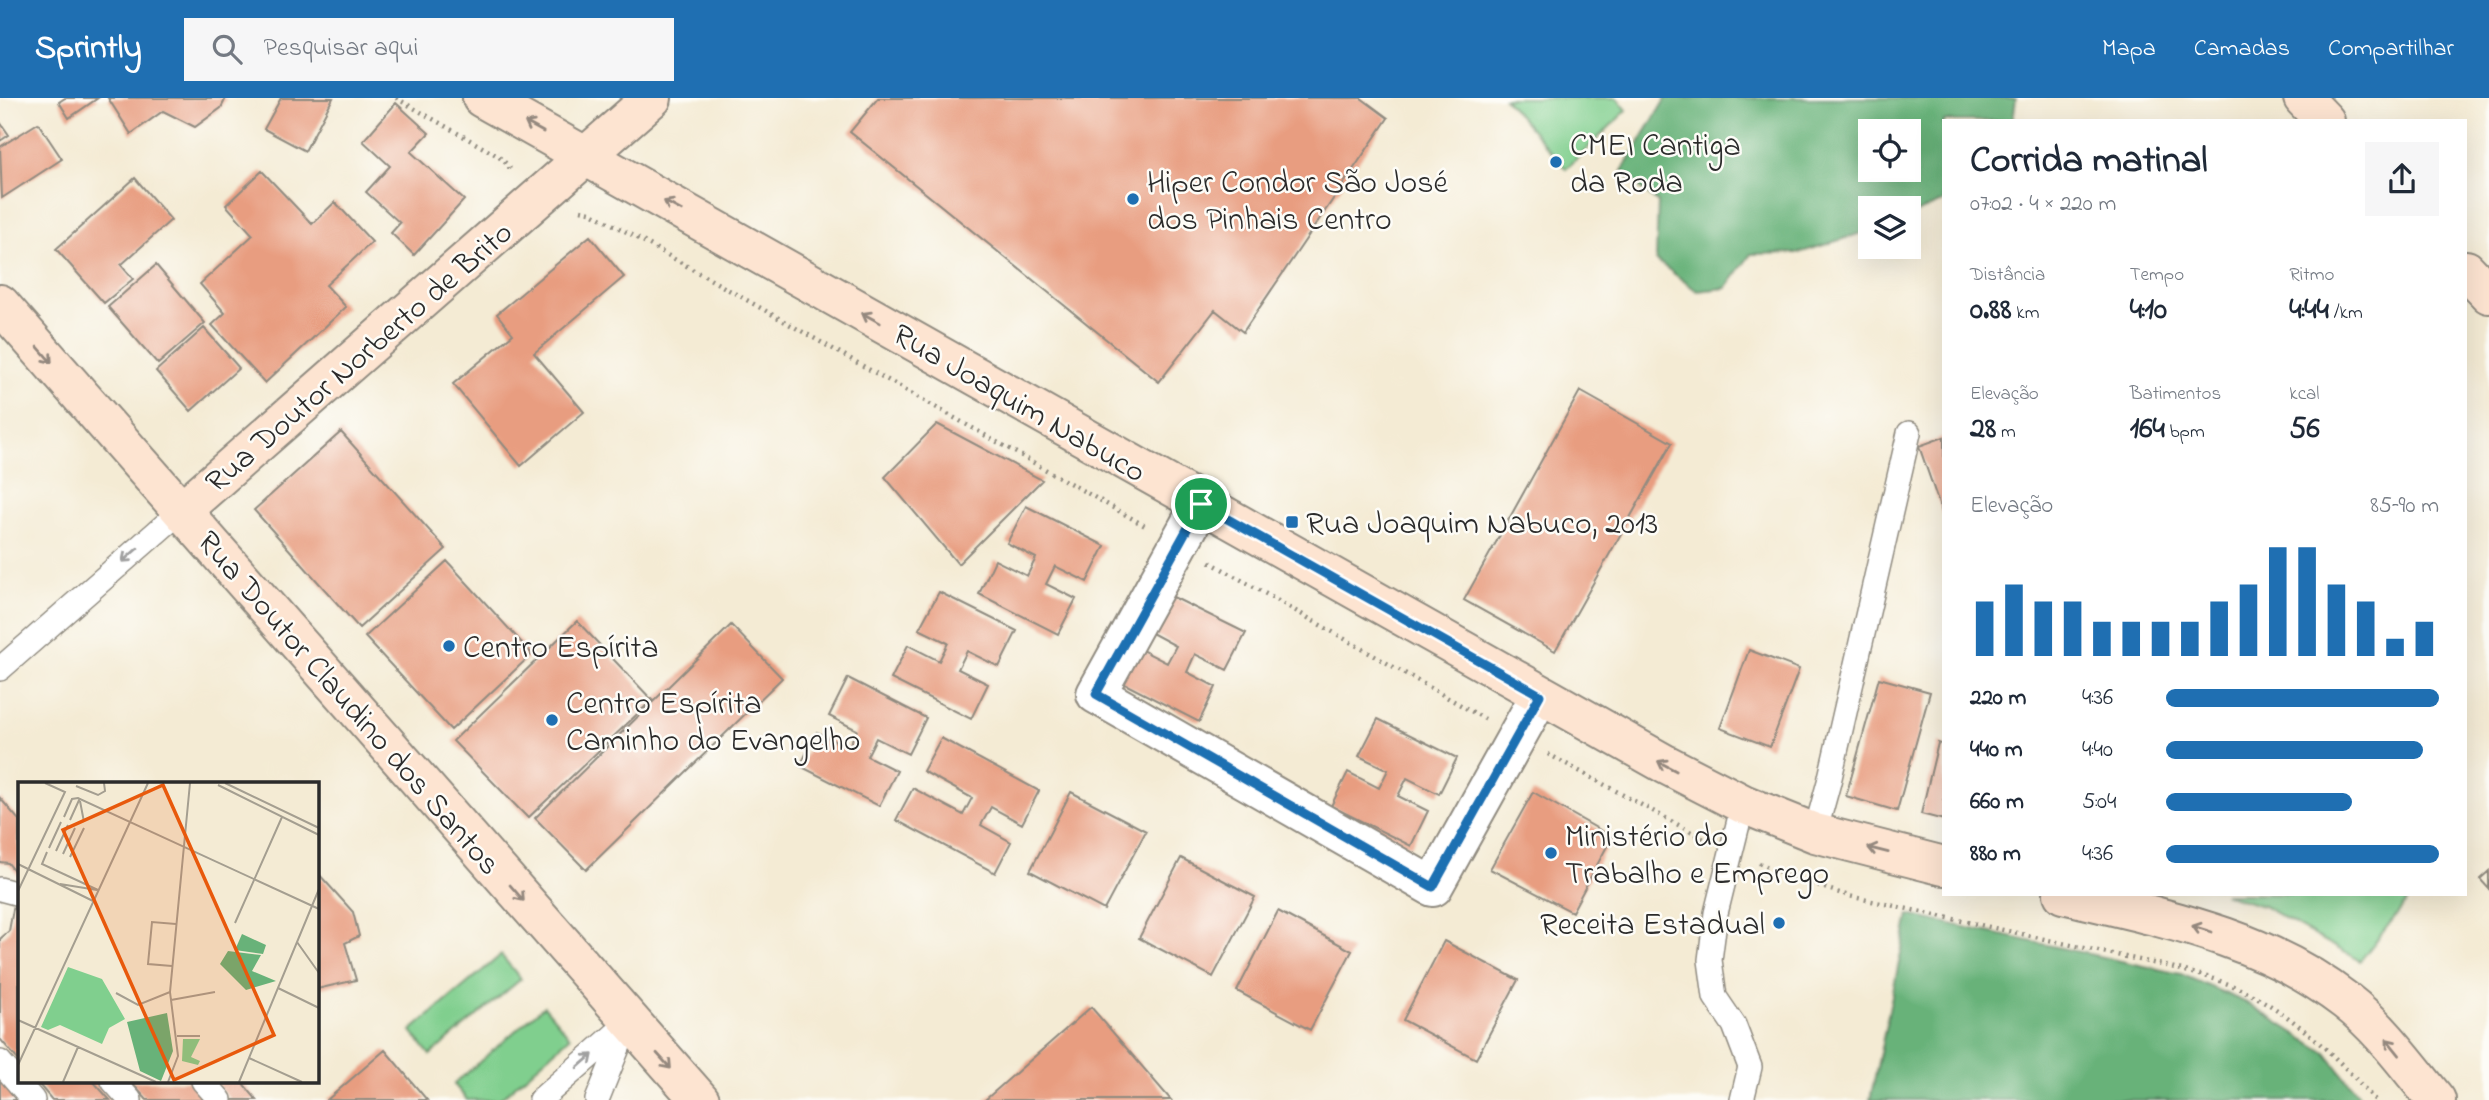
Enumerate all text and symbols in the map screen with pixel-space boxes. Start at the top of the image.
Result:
search box [184,18,674,81]
text: Sprintly [35,25,142,73]
icon: search [208,30,246,68]
text: Pesquisar aqui [264,30,418,68]
text: Mapa [2102,32,2156,67]
text: Camadas [2194,32,2290,67]
text: Compartilhar [2328,32,2454,67]
map controls [1858,119,1921,259]
button: locate [1858,119,1921,182]
one-way arrow [524,120,545,133]
place label: CMEI Cantiga da Roda [1570,124,1741,208]
text: Corrida matinal [1970,134,2208,190]
button: share [2365,142,2439,216]
marker: CMEI Cantiga da Roda [1548,154,1564,170]
place label: Hiper Condor São José dos Pinhais Centro [1147,161,1448,245]
text: 07:02 · 4 × 220 m [1970,188,2116,221]
marker: Hiper Condor São José dos Pinhais Centro [1125,191,1141,207]
button: layers [1858,196,1921,259]
one-way arrow [664,199,684,213]
street label: Rua Doutor Norberto de Brito [196,212,525,506]
text: Distância [1970,262,2045,289]
text: Tempo [2130,262,2184,289]
text: Ritmo [2289,262,2334,289]
text: 0.88 [1970,289,2012,333]
text: 4:10 [2130,289,2167,333]
text: 4:44 [2289,289,2329,333]
text: km [2012,300,2039,327]
text: /km [2329,300,2363,327]
one-way arrow [862,311,882,325]
street label: Rua Joaquim Nabuco [883,313,1154,497]
one-way arrow [37,346,53,364]
text: Elevação [1970,381,2039,408]
text: Batimentos [2130,381,2221,408]
text: kcal [2289,381,2320,408]
text: 28 [1970,408,1996,452]
text: 164 [2130,408,2165,452]
text: 56 [2289,408,2320,452]
text: m [1996,419,2016,446]
text: bpm [2165,419,2205,446]
pin [1171,474,1231,534]
icon: arrive [1182,485,1220,523]
text: Elevação [1970,490,2053,523]
text: 85–90 m [2370,490,2439,523]
place label: Rua Joaquim Nabuco, 2013 [1306,502,1658,549]
marker: Rua Joaquim Nabuco, 2013 [1284,514,1300,530]
street label: Rua Doutor Claudino dos Santos [184,521,511,887]
one-way arrow [122,547,140,563]
place label: Centro Espírita [463,626,659,673]
marker: Centro Espírita [441,638,457,654]
place label: Centro Espírita Caminho do Evangelho [566,682,860,766]
text: 220 m [1970,682,2026,715]
text: 4:36 [2082,682,2113,715]
marker: Centro Espírita Caminho do Evangelho [544,712,560,728]
text: 440 m [1970,734,2023,767]
text: 4:40 [2082,734,2113,767]
one-way arrow [1658,758,1678,772]
inset map [18,782,318,1082]
text: 660 m [1970,786,2024,819]
text: 5:04 [2082,786,2117,819]
place label: Ministério do Trabalho e Emprego [1565,815,1829,899]
text: 880 m [1970,838,2021,871]
text: 4:36 [2082,838,2113,871]
one-way arrow [1867,843,1890,856]
marker: Ministério do Trabalho e Emprego [1543,845,1559,861]
one-way arrow [509,884,525,902]
place label: Receita Estadual [1540,903,1765,950]
marker: Receita Estadual [1771,915,1787,931]
one-way arrow [2192,922,2214,935]
one-way arrow [2385,1039,2401,1057]
one-way arrow [656,1052,673,1069]
one-way arrow [575,1053,593,1069]

